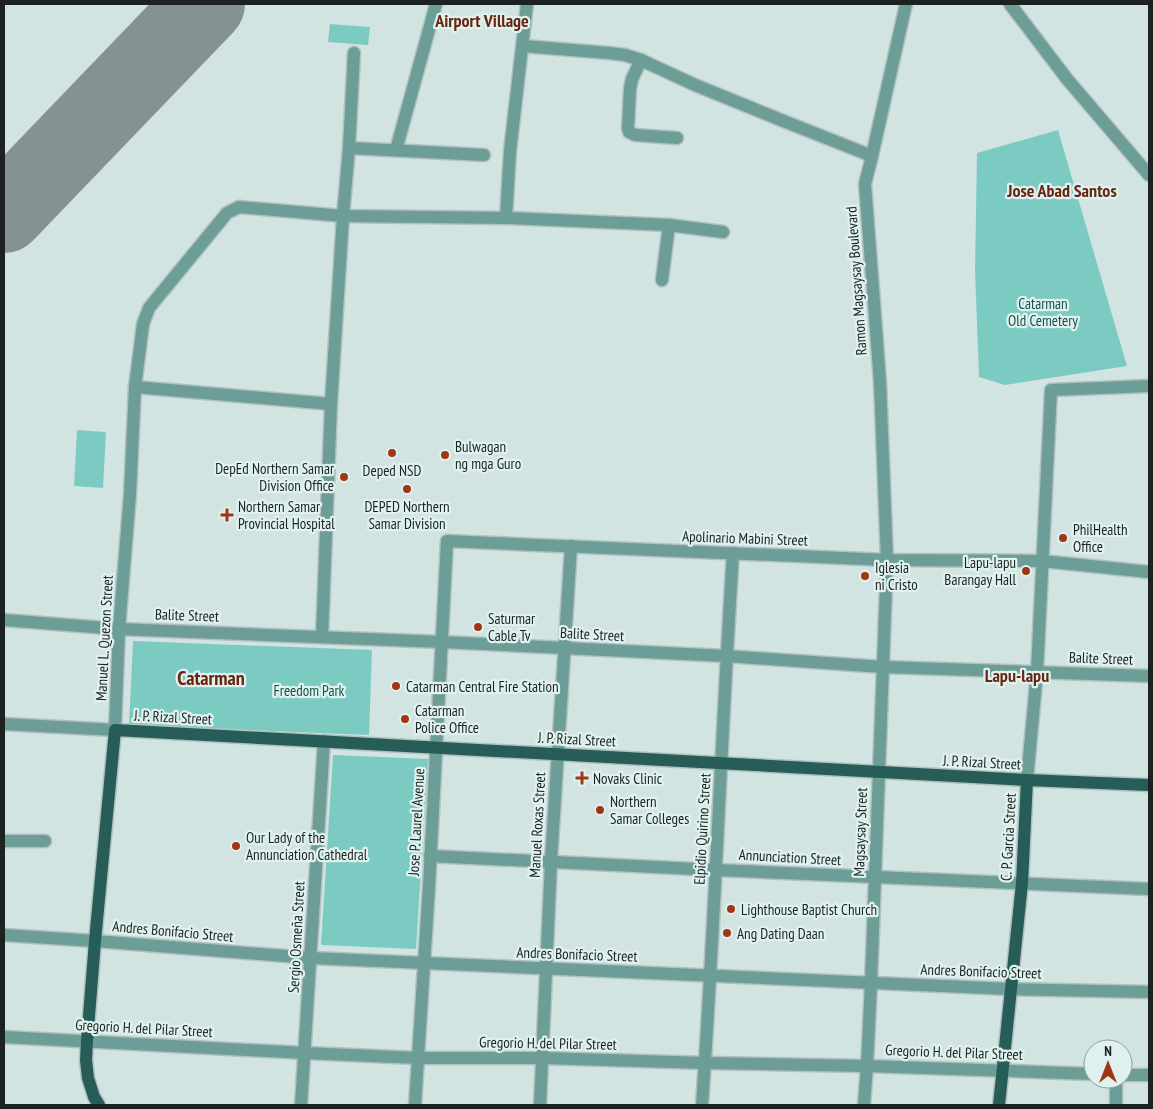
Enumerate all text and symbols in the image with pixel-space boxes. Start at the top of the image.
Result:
district label: Airport Village [434,9,529,32]
district label: Jose Abad Santos [1006,179,1117,202]
street label: Ramon Magsaysay Boulevard [841,206,871,356]
park label: Catarman Old Cemetery [1008,294,1078,330]
place label: Bulwagan ng mga Guro [455,437,521,473]
marker: Deped NSD [386,447,398,459]
marker: Bulwagan ng mga Guro [439,449,451,461]
place label: DepEd Northern Samar Division Office [215,459,335,495]
place label: Deped NSD [363,461,422,480]
marker: DepEd Northern Samar Division Office [338,471,350,483]
marker: DEPED Northern Samar Division [401,483,413,495]
place label: Northern Samar Provincial Hospital [238,497,335,533]
place label: DEPED Northern Samar Division [364,497,450,533]
marker: Northern Samar Provincial Hospital [220,508,234,522]
place label: PhilHealth Office [1073,520,1128,556]
street label: Apolinario Mabini Street [682,526,808,550]
marker: PhilHealth Office [1057,532,1069,544]
place label: Lapu-lapu Barangay Hall [944,553,1017,589]
place label: Iglesia ni Cristo [875,558,918,594]
marker: Lapu-lapu Barangay Hall [1020,565,1032,577]
marker: Iglesia ni Cristo [859,570,871,582]
street label: Manuel L. Quezon Street [91,575,117,701]
street label: Balite Street [155,604,219,626]
place label: Saturmar Cable Tv [488,609,536,645]
marker: Saturmar Cable Tv [472,621,484,633]
street label: Balite Street [559,623,625,645]
street label: Balite Street [1069,647,1133,669]
district label: Lapu-lapu [985,664,1049,687]
district label: Catarman [177,665,245,691]
place label: Catarman Central Fire Station [406,677,559,696]
marker: Catarman Central Fire Station [390,680,402,692]
park label: Freedom Park [274,681,345,700]
place label: Catarman Police Office [415,701,479,737]
street label: J. P. Rizal Street [133,705,212,729]
marker: Catarman Police Office [399,713,411,725]
street label: J. P. Rizal Street [537,727,616,751]
street label: J. P. Rizal Street [942,750,1021,774]
street label: Jose P. Laurel Avenue [404,768,428,877]
place label: Novaks Clinic [593,769,663,788]
marker: Novaks Clinic [575,771,589,785]
street label: Manuel Roxas Street [525,772,549,878]
street label: Elpidio Quirino Street [690,773,714,885]
street label: Magsaysay Street [849,787,871,877]
place label: Northern Samar Colleges [610,792,689,828]
street label: C. P. Garcia Street [996,793,1020,881]
marker: Northern Samar Colleges [594,804,606,816]
place label: Our Lady of the Annunciation Cathedral [246,828,368,864]
marker: Our Lady of the Annunciation Cathedral [230,840,242,852]
street label: Annunciation Street [738,845,842,869]
street label: Sergio Osmeña Street [284,880,308,994]
place label: Lighthouse Baptist Church [741,900,877,919]
marker: Lighthouse Baptist Church [725,903,737,915]
street label: Andres Bonifacio Street [112,916,234,946]
place label: Ang Dating Daan [737,924,824,943]
marker: Ang Dating Daan [721,927,733,939]
street label: Andres Bonifacio Street [516,942,638,966]
street label: Andres Bonifacio Street [920,959,1042,983]
street label: Gregorio H. del Pilar Street [75,1015,213,1041]
street label: Gregorio H. del Pilar Street [479,1032,617,1054]
north arrow [1083,1039,1133,1089]
street label: Gregorio H. del Pilar Street [885,1040,1023,1064]
text: N [1104,1042,1112,1060]

